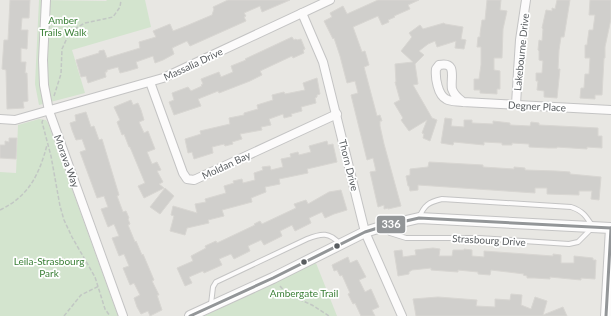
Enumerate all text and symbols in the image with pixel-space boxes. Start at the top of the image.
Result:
street label: Lakebourne Drive [511,13,531,91]
park label: Amber Trails Walk [39,14,87,38]
street label: Massalia Drive [162,45,224,83]
street label: Degner Place [508,98,566,114]
street label: Morava Way [52,133,82,190]
street label: Thorn Drive [337,138,361,192]
street label: Moldan Bay [200,148,253,181]
line badge: 336 [376,215,406,234]
text: 336 [381,217,401,230]
street label: Strasbourg Drive [452,232,526,248]
unlabelled marker [332,241,342,251]
park label: Leila-Strasbourg Park [14,255,84,279]
unlabelled marker [299,257,309,267]
park label: Ambergate Trail [270,287,338,299]

